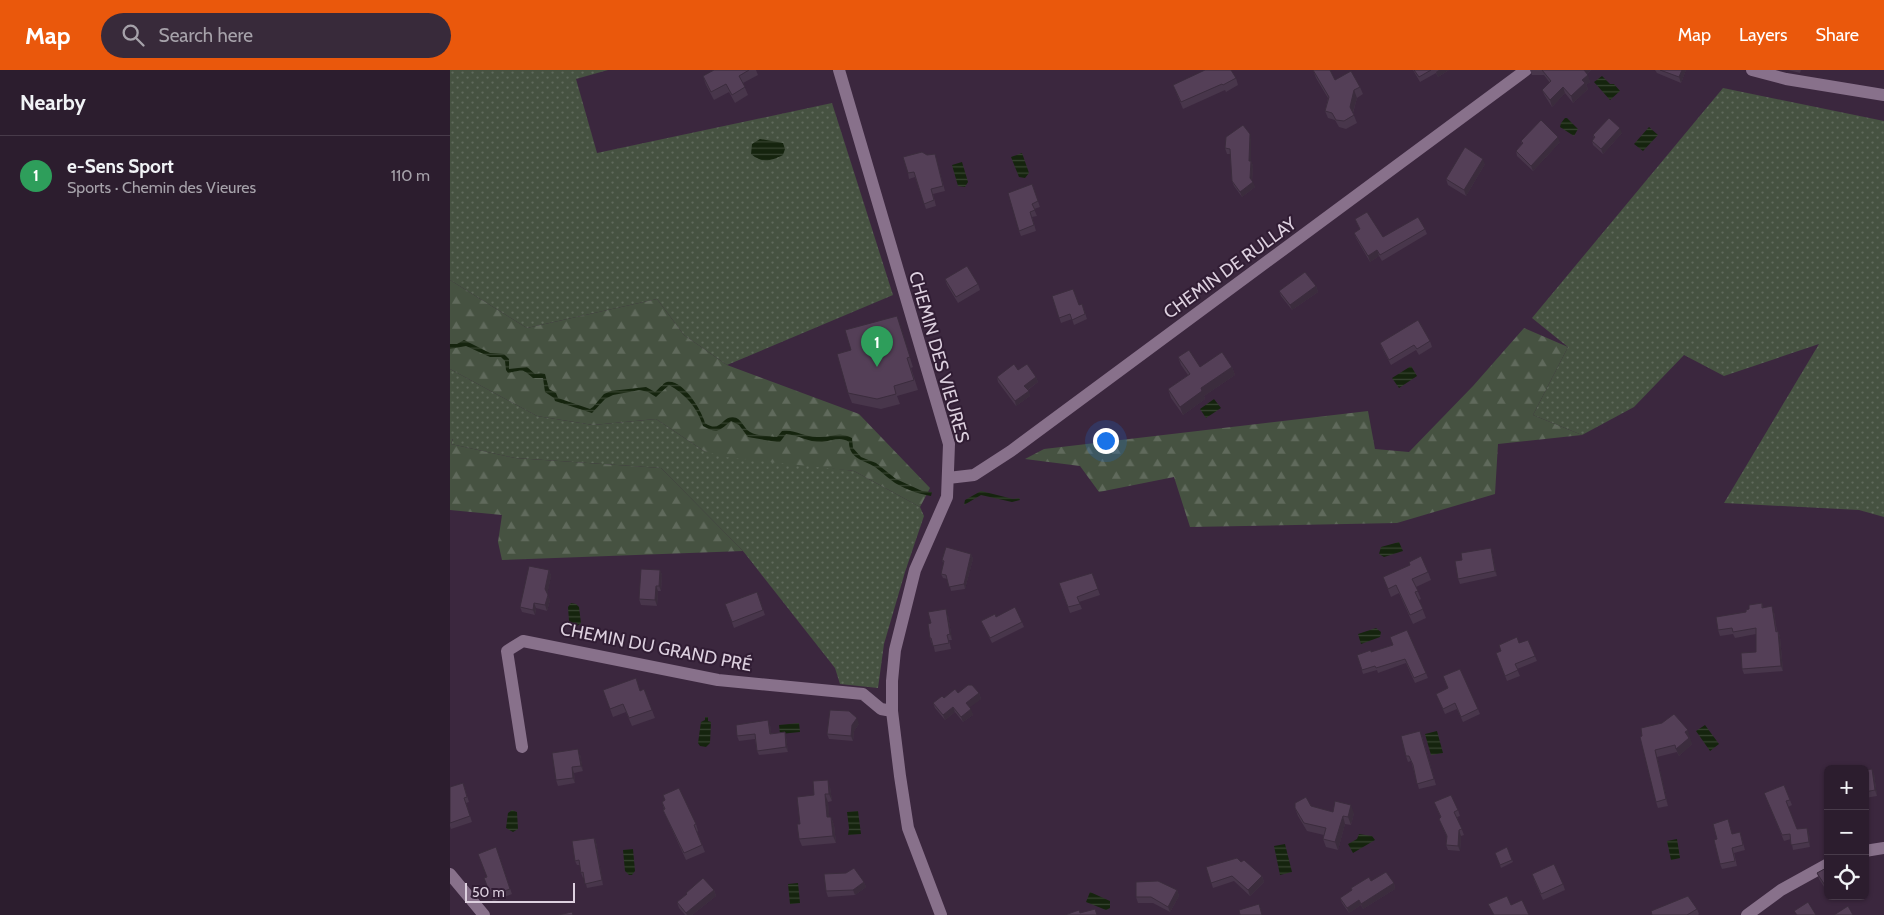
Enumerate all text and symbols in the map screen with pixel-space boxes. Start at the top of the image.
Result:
search box [101,13,451,58]
text: Map [25,21,71,50]
icon: search [119,21,147,49]
text: Search here [159,24,253,47]
text: Map [1678,24,1711,46]
text: Layers [1739,24,1788,46]
text: Share [1816,24,1859,46]
text: Nearby [20,90,86,115]
text: e-Sens Sport [67,155,174,178]
text: 1 [33,166,39,185]
text: 110 m [391,166,430,185]
text: Sports · Chemin des Vieures [67,178,256,197]
street label: CHEMIN DE RULLAY [1159,212,1301,324]
street label: CHEMIN DES VIEURES [904,269,974,445]
pin: 1 [861,326,893,367]
your location [1093,428,1119,454]
street label: CHEMIN DU GRAND PRÉ [558,618,754,676]
map controls [1824,765,1869,900]
button: + [1824,765,1869,810]
button: − [1824,810,1869,855]
button: locate [1824,855,1869,900]
scale bar [465,880,575,903]
text: 50 m [472,883,505,901]

